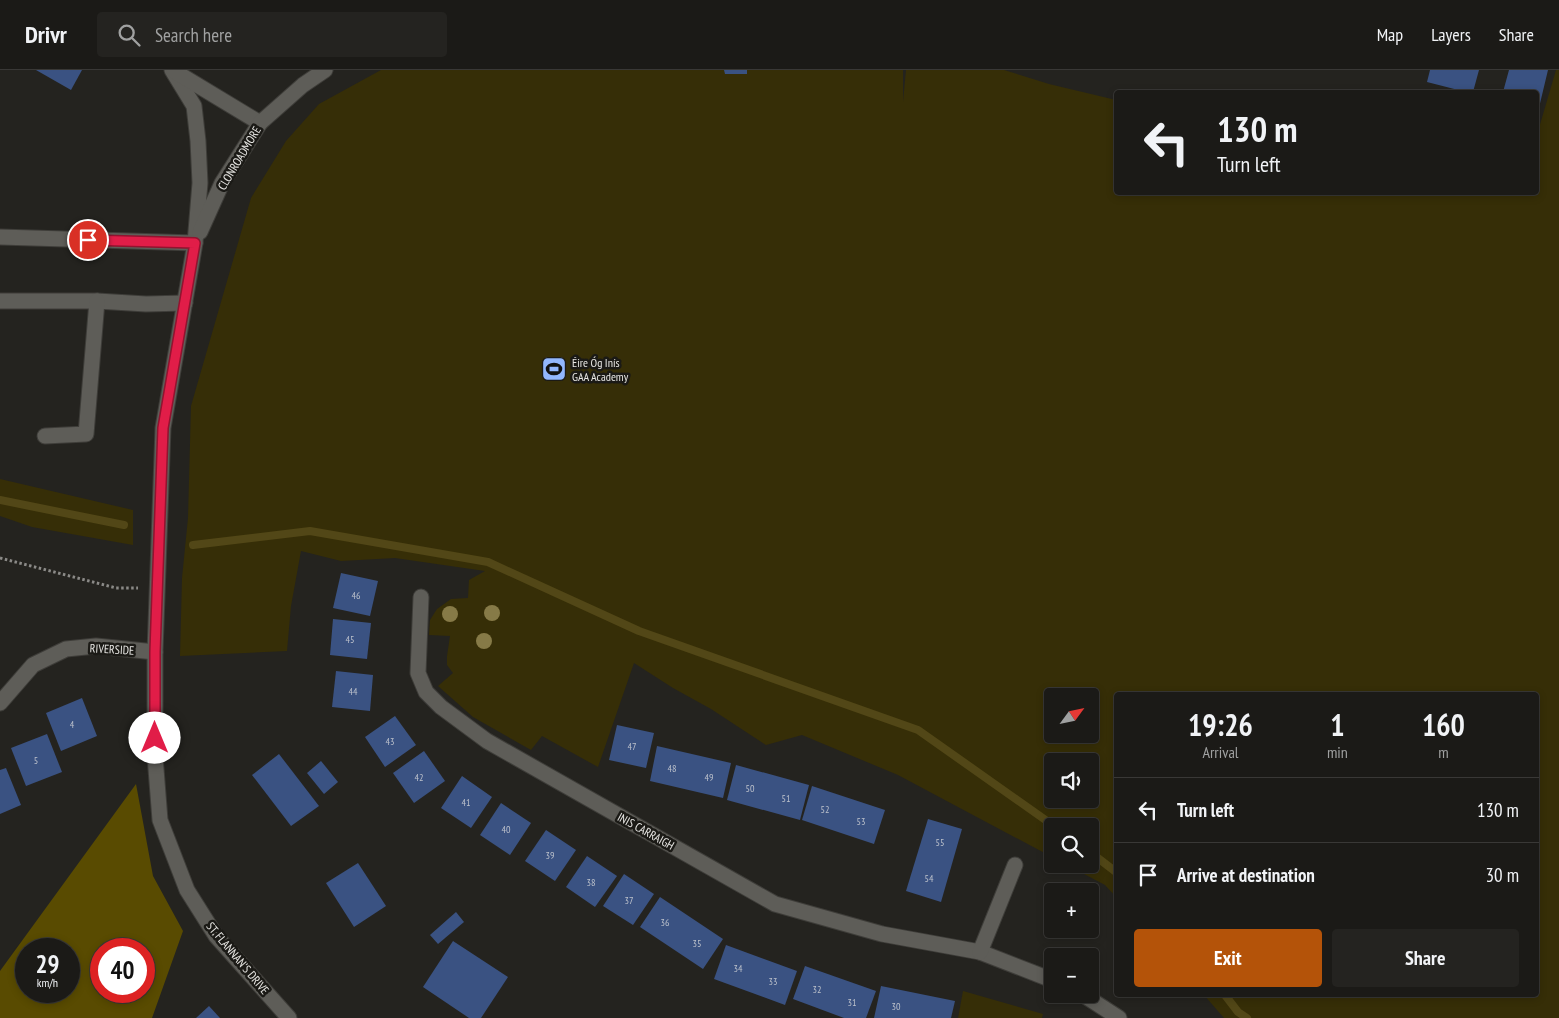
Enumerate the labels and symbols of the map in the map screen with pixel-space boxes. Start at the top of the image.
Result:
street label: CLONROADMORE [214,123,264,193]
pin [67,219,109,261]
place label: Éire Óg Inís GAA Academy [572,355,629,384]
sports icon: Éire Óg Inís GAA Academy [541,356,567,382]
house number: 46 [352,589,361,602]
house number: 45 [346,633,355,646]
street label: RIVERSIDE [89,640,135,658]
house number: 44 [349,685,358,698]
north arrow [1044,688,1099,742]
position arrow [128,711,180,763]
house number: 4 [70,718,75,731]
house number: 43 [386,735,395,748]
house number: 47 [628,740,637,753]
house number: 5 [34,754,38,767]
house number: 48 [668,762,677,775]
house number: 42 [415,771,424,784]
house number: 49 [705,771,714,784]
house number: 50 [746,782,755,795]
house number: 51 [782,792,791,805]
house number: 41 [462,796,471,809]
house number: 52 [821,803,830,816]
street label: INIS CARRAIGH [615,809,677,853]
house number: 53 [857,815,866,828]
house number: 40 [502,823,511,836]
house number: 55 [936,836,945,849]
house number: 39 [546,849,555,862]
house number: 54 [925,872,934,885]
house number: 38 [587,876,596,889]
house number: 37 [625,894,634,907]
house number: 36 [661,916,670,929]
street label: ST. FLANNAN'S DRIVE [203,919,273,997]
house number: 35 [693,937,702,950]
speed limit sign: 40 [90,938,155,1003]
house number: 34 [734,962,743,975]
house number: 33 [769,975,778,988]
house number: 32 [813,983,822,996]
house number: 31 [848,996,857,1009]
house number: 30 [892,1000,901,1013]

